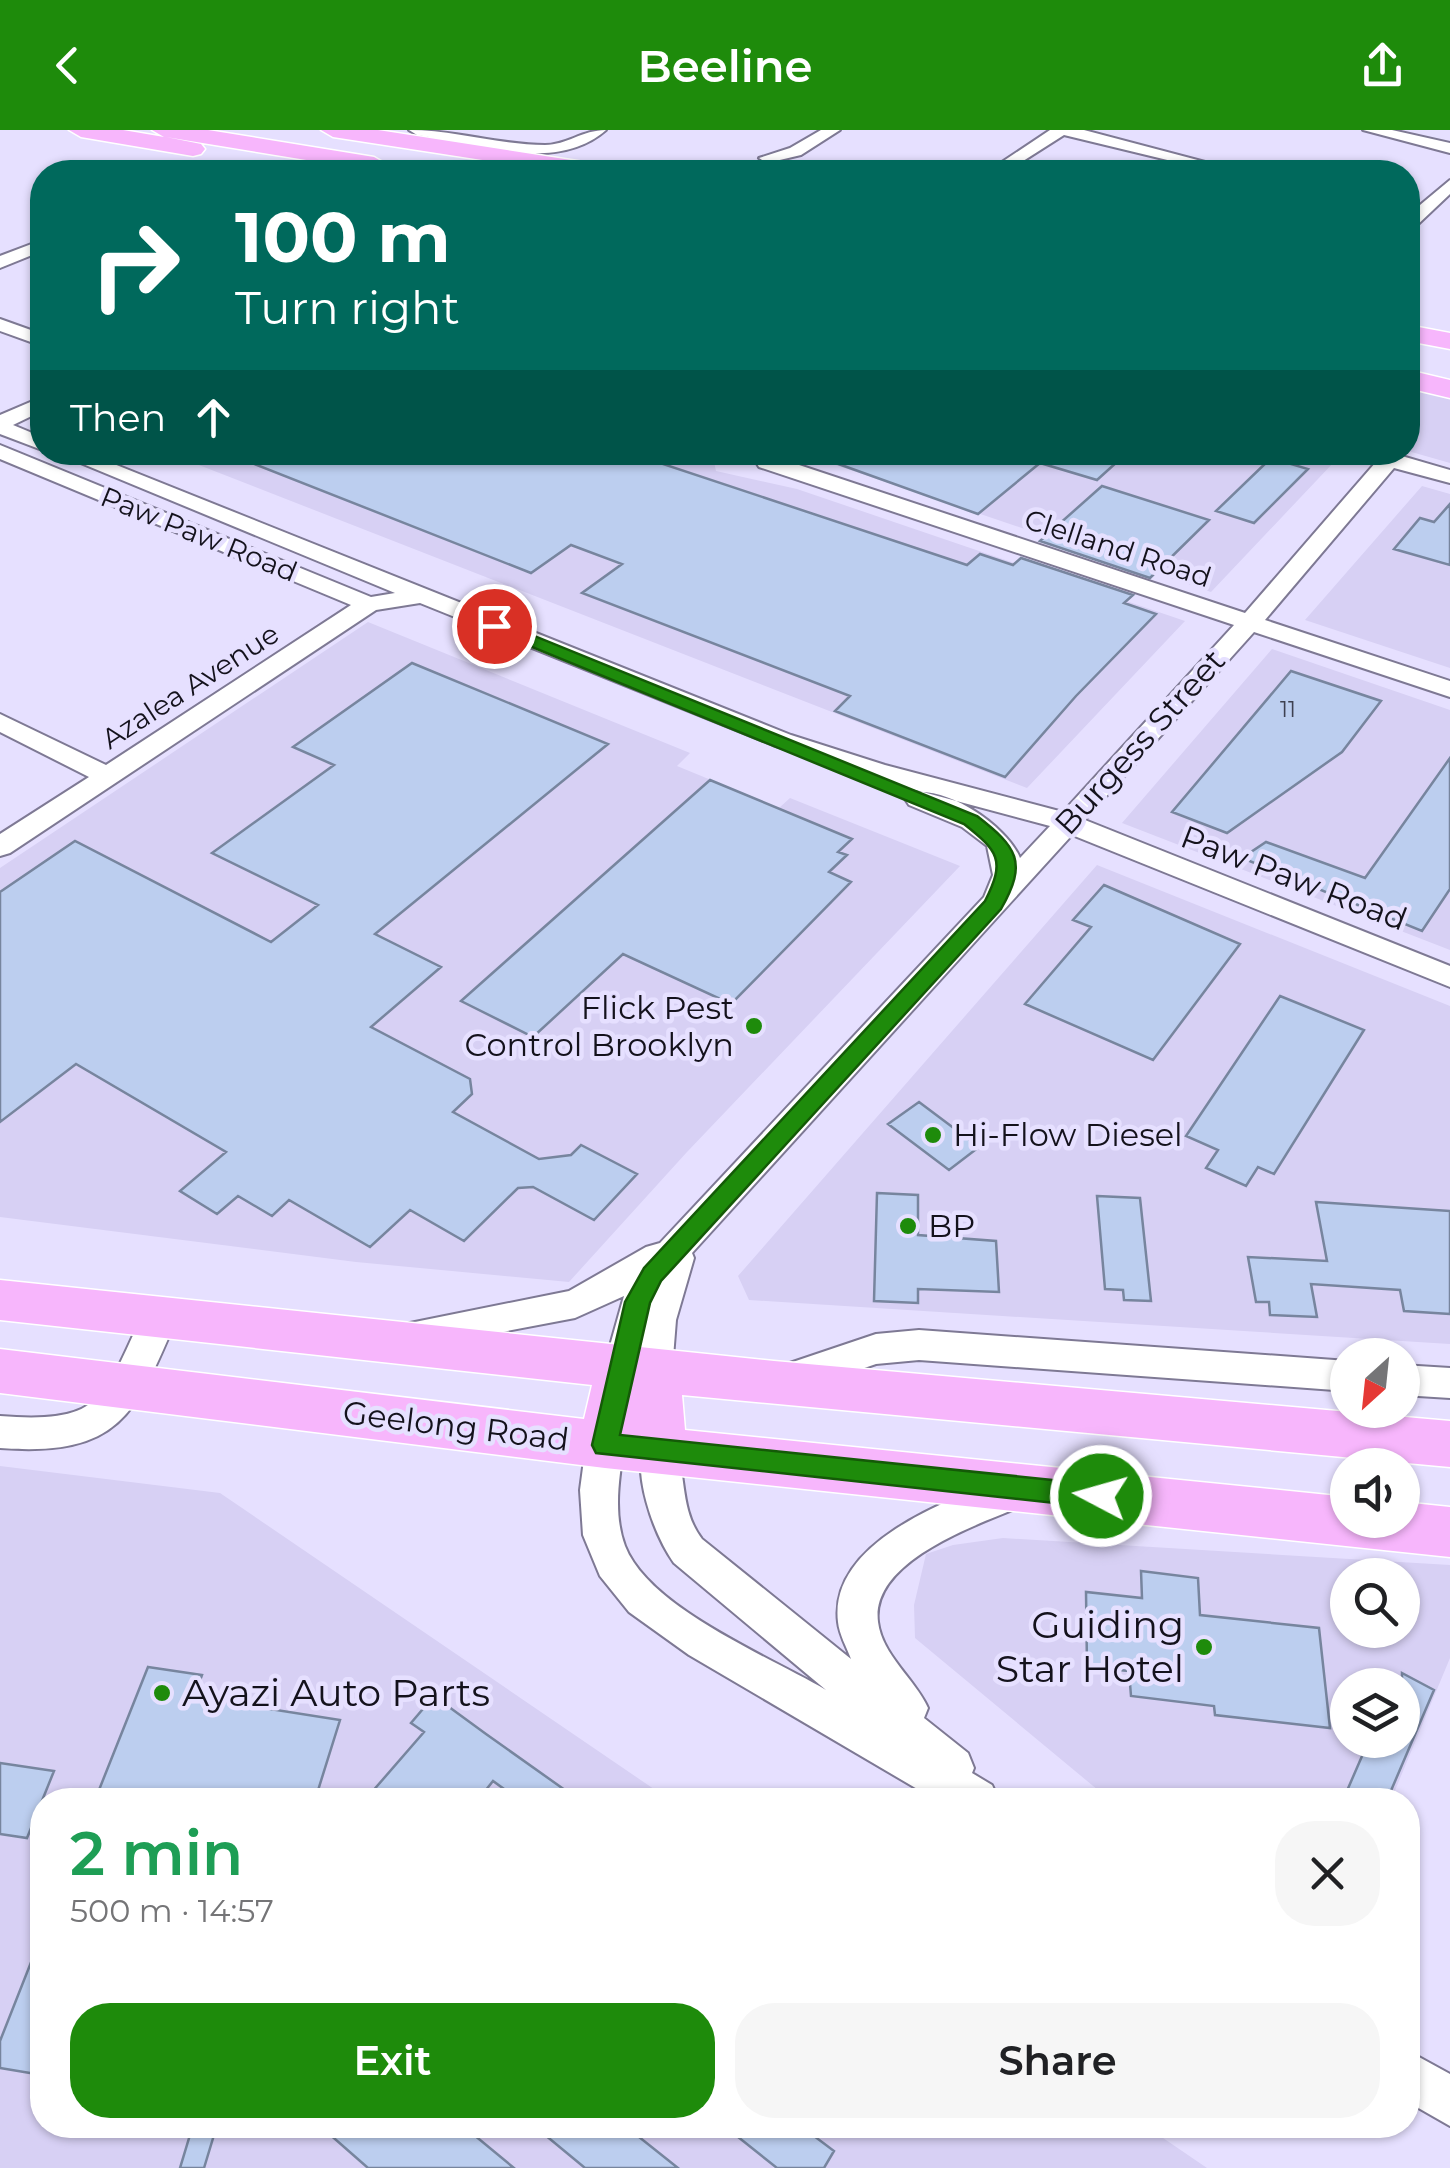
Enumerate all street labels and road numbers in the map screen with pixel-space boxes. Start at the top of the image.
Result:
street label: Paw Paw Road [96,479,302,589]
street label: Clelland Road [1020,502,1216,594]
street label: Azalea Avenue [95,616,285,756]
street label: Burgess Street [1046,641,1233,842]
street label: Paw Paw Road [1176,817,1413,939]
street label: Geelong Road [341,1392,571,1459]

